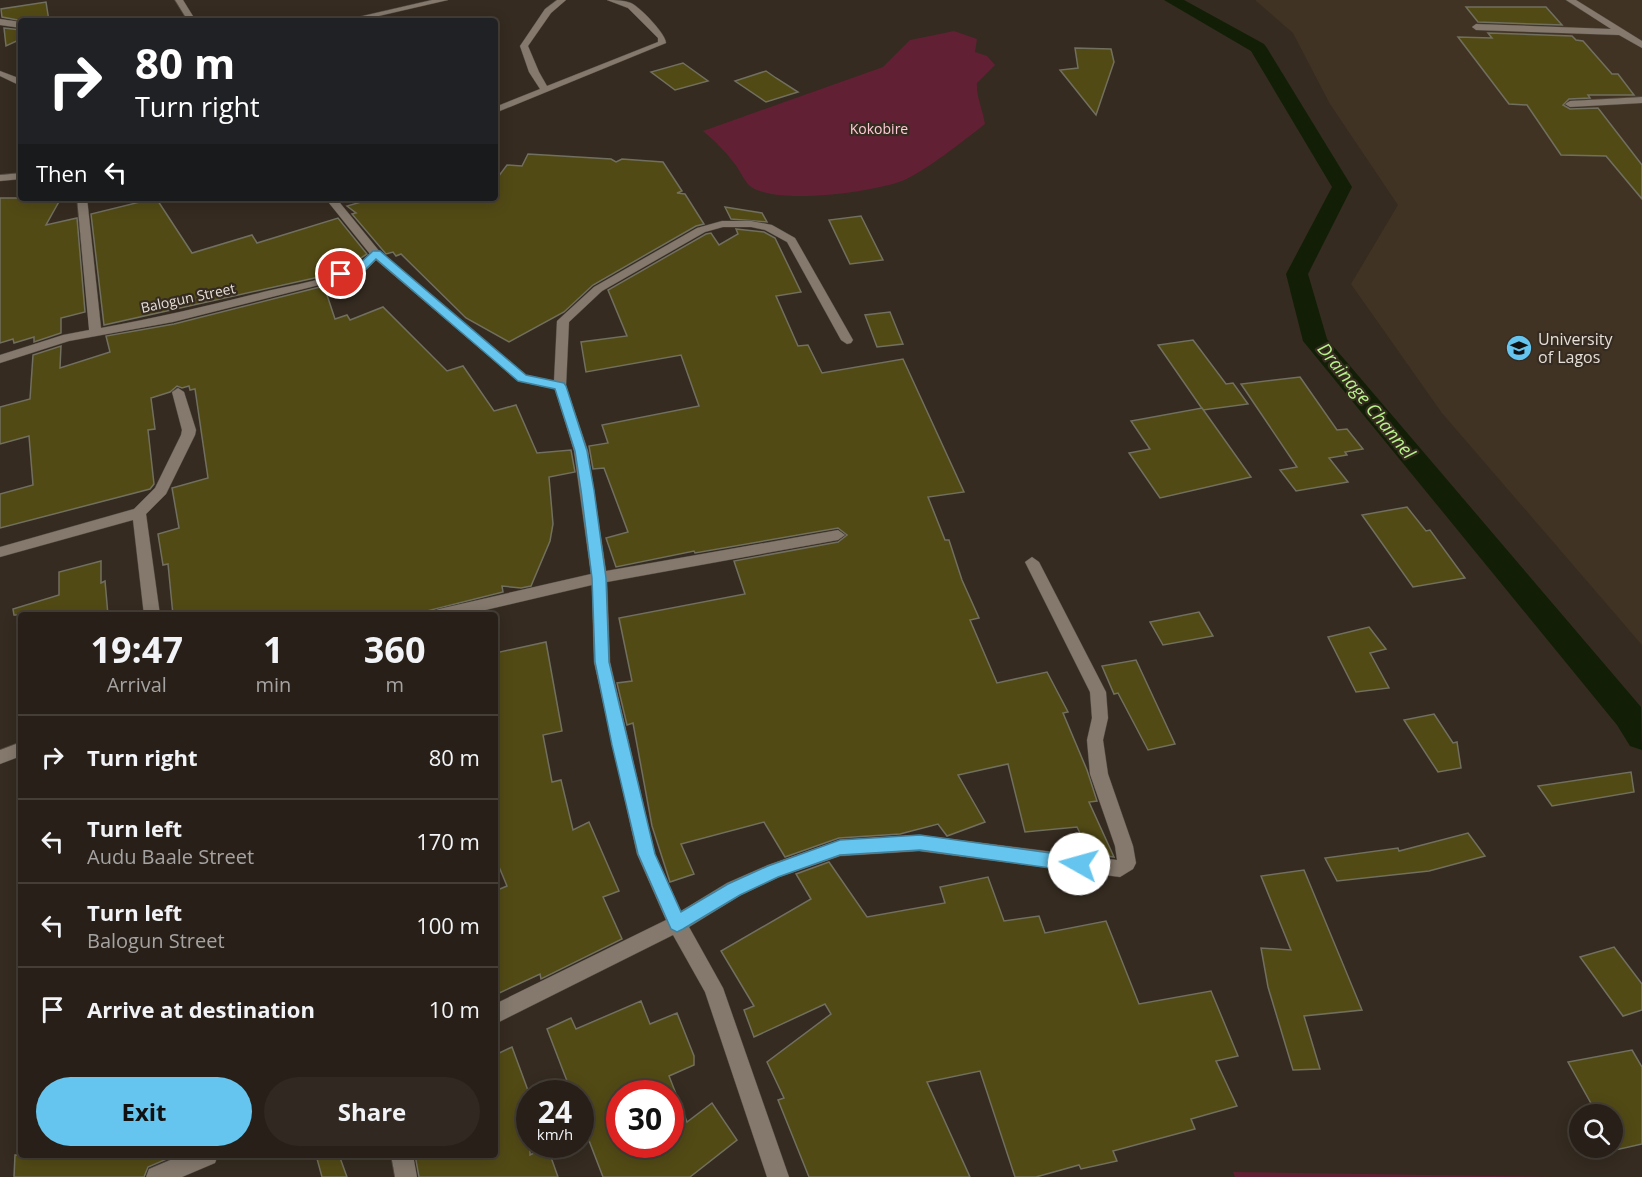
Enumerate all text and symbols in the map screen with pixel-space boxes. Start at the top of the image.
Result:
text: 80 m [135,34,235,91]
icon: right [36,42,114,120]
text: Turn right [135,88,260,125]
park label: Kokobire [850,119,908,138]
icon: left [99,156,132,189]
text: Then [36,158,87,188]
pin [315,248,366,299]
icon: arrive [324,257,357,290]
street label: Balogun Street [139,278,237,317]
place label: University of Lagos [1538,328,1613,368]
school or university icon: University of Lagos [1504,333,1534,363]
water label: Drainage Channel [1313,337,1421,464]
text: 19:47 [90,625,183,674]
text: 1 [263,625,284,674]
text: 360 [364,625,426,674]
text: Arrival [107,671,167,698]
text: min [255,671,291,698]
text: m [385,671,404,698]
icon: right [36,741,69,774]
text: Turn right [87,742,198,772]
text: 80 m [429,742,480,772]
text: Turn left [87,813,182,843]
icon: left [36,825,69,858]
text: 170 m [416,826,480,856]
position arrow [1047,832,1111,896]
text: Audu Baale Street [87,843,254,870]
text: Turn left [87,897,182,927]
icon: left [36,909,69,942]
text: 100 m [416,910,480,940]
text: Balogun Street [87,927,225,954]
icon: arrive [36,993,69,1026]
text: Arrive at destination [87,994,315,1024]
text: 10 m [429,994,480,1024]
button: Exit [36,1077,252,1146]
button: Share [264,1077,480,1146]
speed limit sign: 30 [606,1080,684,1158]
text: 24 [538,1091,572,1132]
map controls [1569,1104,1623,1158]
button: search [1569,1104,1623,1158]
text: km/h [537,1124,573,1144]

